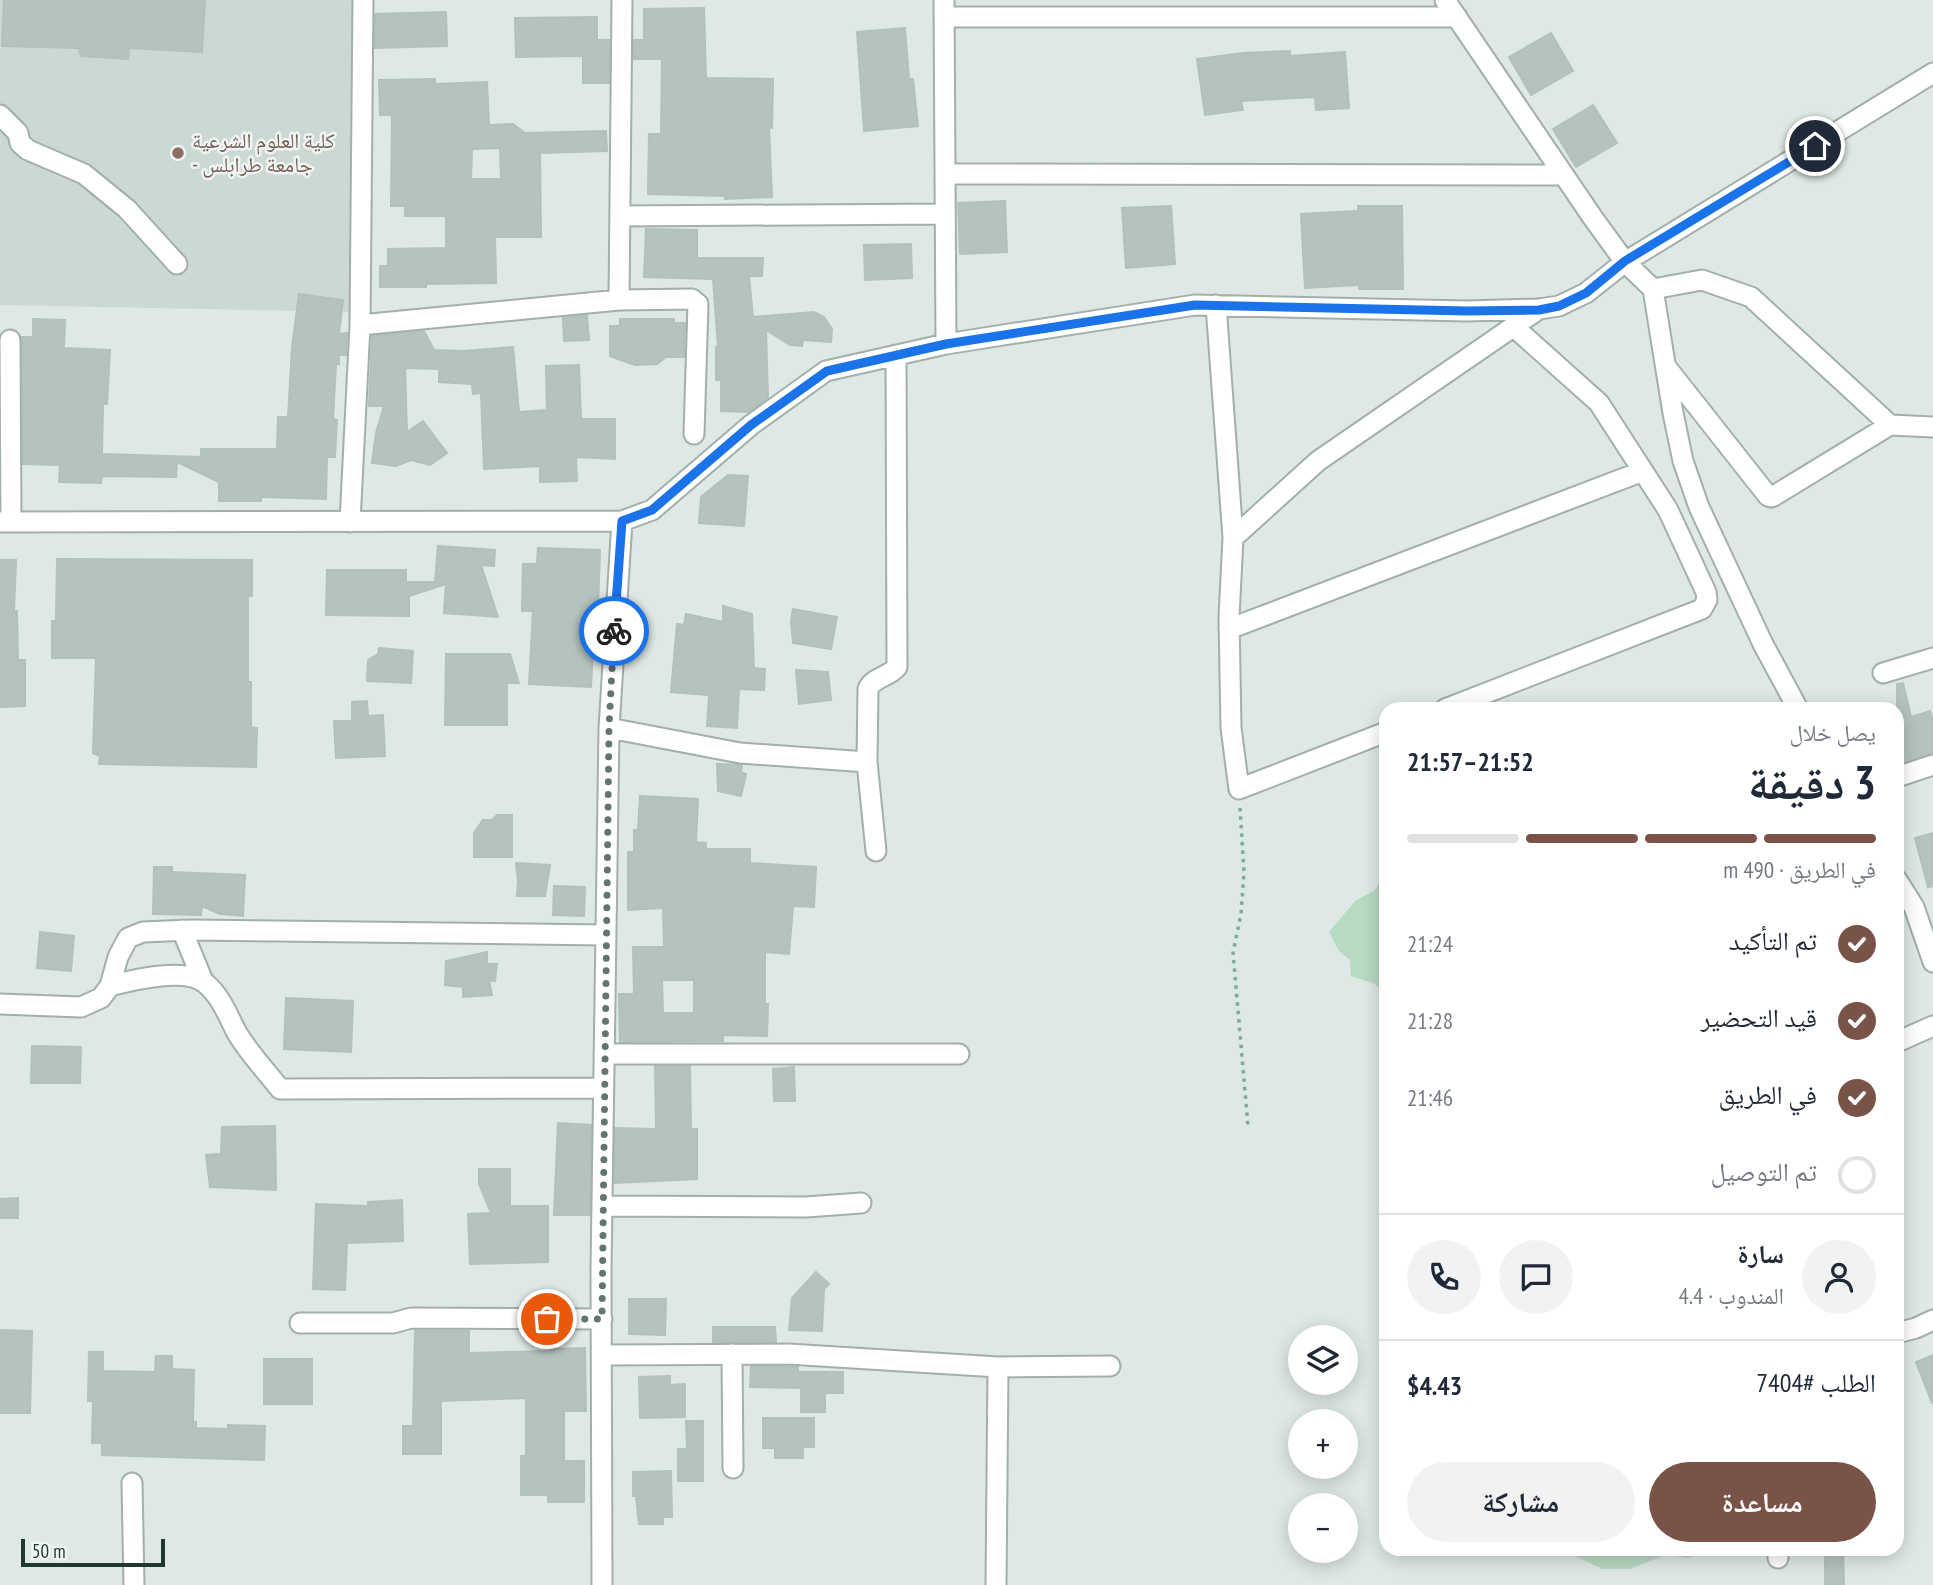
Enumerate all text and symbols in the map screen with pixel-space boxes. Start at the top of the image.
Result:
pin [1785,116,1845,176]
place label: كلية العلوم الشرعية - جامعة طرابلس [192,127,335,178]
icon: home [1796,127,1834,165]
marker: كلية العلوم الشرعية - جامعة طرابلس [170,145,186,161]
courier [579,596,649,666]
icon: bike [595,612,633,650]
text: يصل خلال [1789,718,1876,747]
text: 21:52–21:57 [1407,745,1534,778]
text: 3 دقيقة [1748,752,1876,812]
text: في الطريق · 490 m [1723,855,1876,884]
text: تم التأكيد [1729,924,1817,957]
icon: check [1838,925,1876,963]
text: 21:24 [1407,929,1453,958]
text: قيد التحضير [1700,1001,1817,1034]
icon: check [1838,1002,1876,1040]
text: 21:28 [1407,1006,1453,1035]
text: في الطريق [1719,1078,1817,1111]
icon: check [1838,1079,1876,1117]
text: 21:46 [1407,1083,1453,1112]
text: تم التوصيل [1710,1155,1817,1188]
text: سارة [1737,1237,1784,1270]
button: phone [1407,1240,1481,1314]
button: chat [1499,1240,1573,1314]
button: person [1802,1240,1876,1314]
text: المندوب · 4.4 [1679,1281,1784,1310]
pin [517,1289,577,1349]
icon: bag [528,1300,566,1338]
map controls [1288,1325,1358,1563]
button: layers [1288,1325,1358,1395]
text: الطلب #7404 [1756,1366,1876,1399]
text: $4.43 [1407,1369,1462,1402]
button: + [1288,1409,1358,1479]
button: مشاركة [1407,1462,1635,1542]
button: مساعدة [1649,1462,1876,1542]
button: − [1288,1493,1358,1563]
scale bar [21,1536,164,1568]
text: 50 m [32,1539,66,1563]

